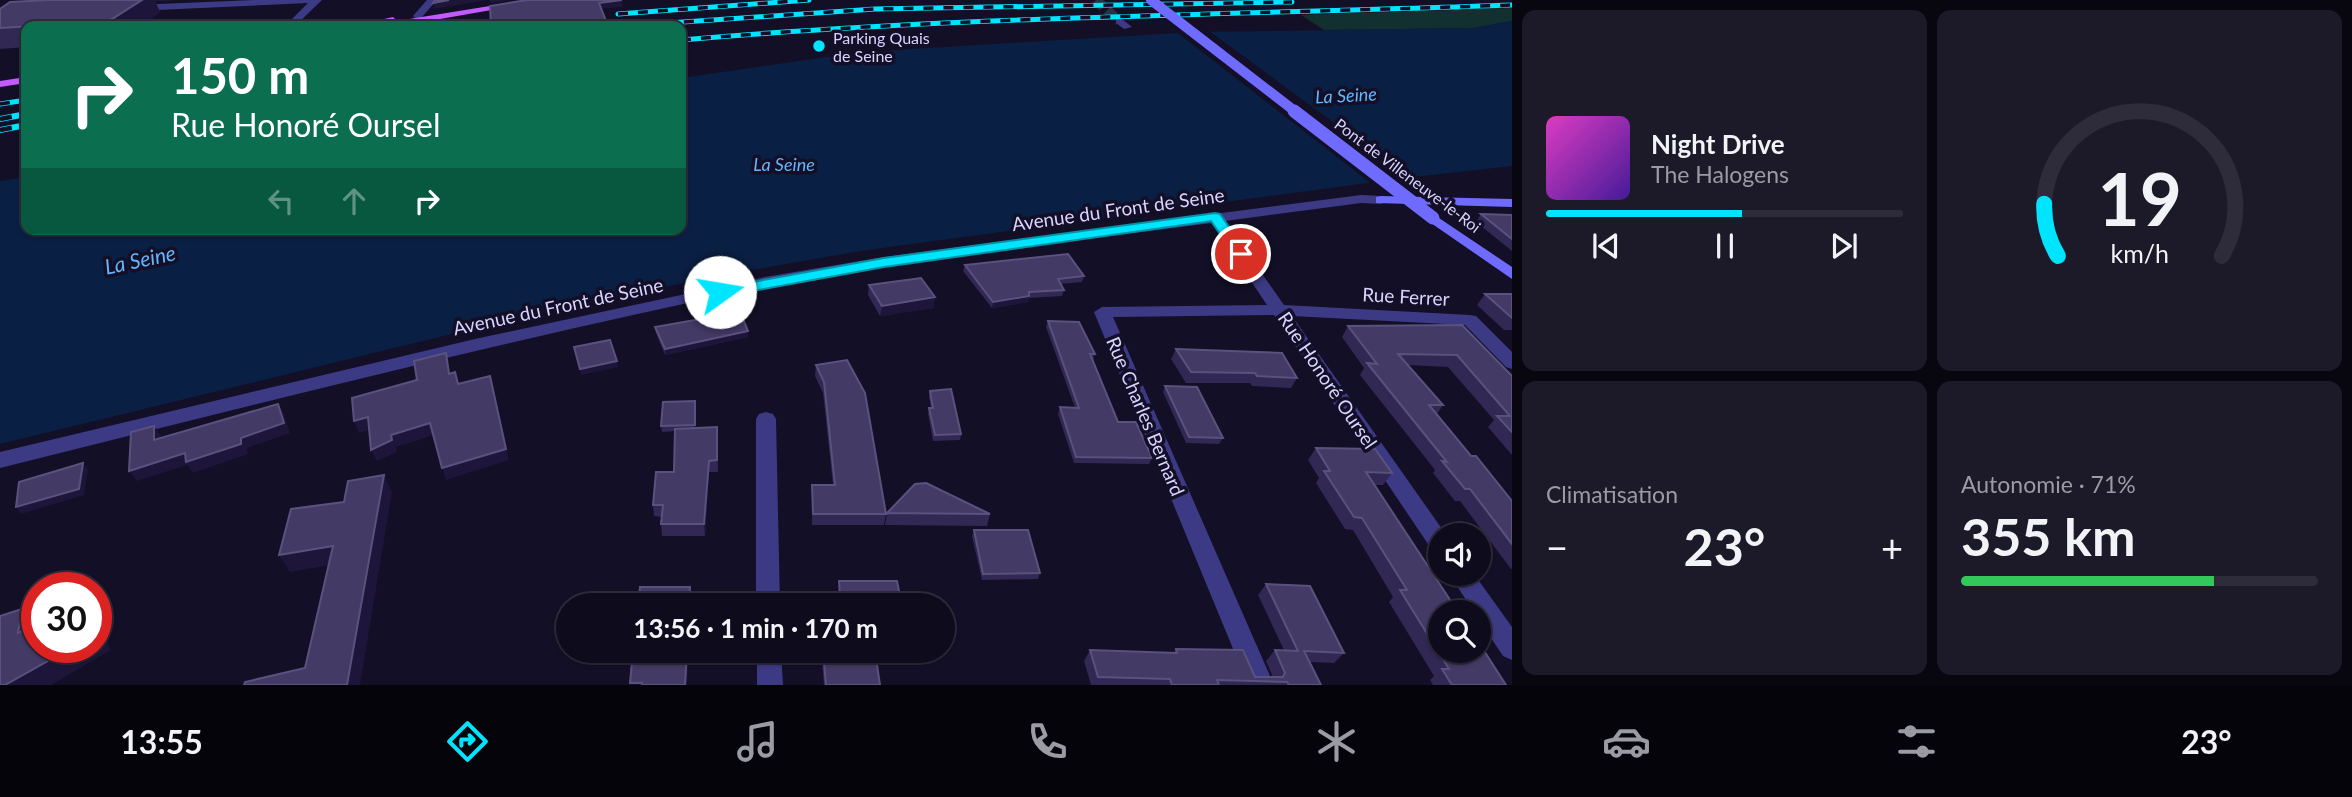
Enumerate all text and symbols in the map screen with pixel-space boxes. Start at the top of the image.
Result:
place label: Parking Quais de Seine [833,28,930,65]
marker: Parking Quais de Seine [811,38,827,54]
text: 150 m [171,46,309,104]
icon: right [56,49,147,140]
water label: La Seine [1315,82,1377,108]
text: Rue Honoré Oursel [171,105,441,144]
street label: Pont de Villeneuve-le-Roi [1331,114,1485,236]
text: Night Drive [1651,128,1785,160]
water label: La Seine [753,153,815,175]
text: 19 [2097,155,2182,243]
text: The Halogens [1651,160,1789,188]
icon: left [262,182,300,220]
icon: ahead [335,182,373,220]
icon: right [408,182,446,220]
street label: Avenue du Front de Seine [1010,183,1226,235]
pin [1211,224,1271,284]
icon: previous [1587,227,1625,265]
icon: pause [1706,227,1744,265]
icon: next [1825,227,1863,265]
icon: arrive [1222,235,1260,273]
text: km/h [2110,238,2169,268]
water label: La Seine [102,239,178,279]
position arrow [683,255,757,329]
street label: Avenue du Front de Seine [451,272,665,340]
street label: Rue Ferrer [1362,282,1450,310]
street label: Rue Honoré Oursel [1274,307,1382,453]
street label: Rue Charles Bernard [1102,333,1190,499]
text: Autonomie · 71% [1961,470,2136,498]
text: Climatisation [1546,480,1678,508]
text: 355 km [1961,505,2135,567]
text: 23° [1684,515,1765,577]
map controls [1428,523,1491,663]
button: sound [1428,523,1491,586]
text: − [1546,524,1568,570]
text: + [1881,524,1903,570]
speed limit sign: 30 [21,572,112,663]
button: search [1428,600,1491,663]
text: 13:56 · 1 min · 170 m [633,612,878,644]
icon: directions [443,717,492,766]
icon: music [733,717,782,766]
icon: phone [1023,717,1072,766]
icon: climate [1312,717,1361,766]
icon: car [1602,717,1651,766]
icon: filters [1892,717,1941,766]
text: 13:55 [120,722,203,761]
text: 23° [2181,722,2232,761]

